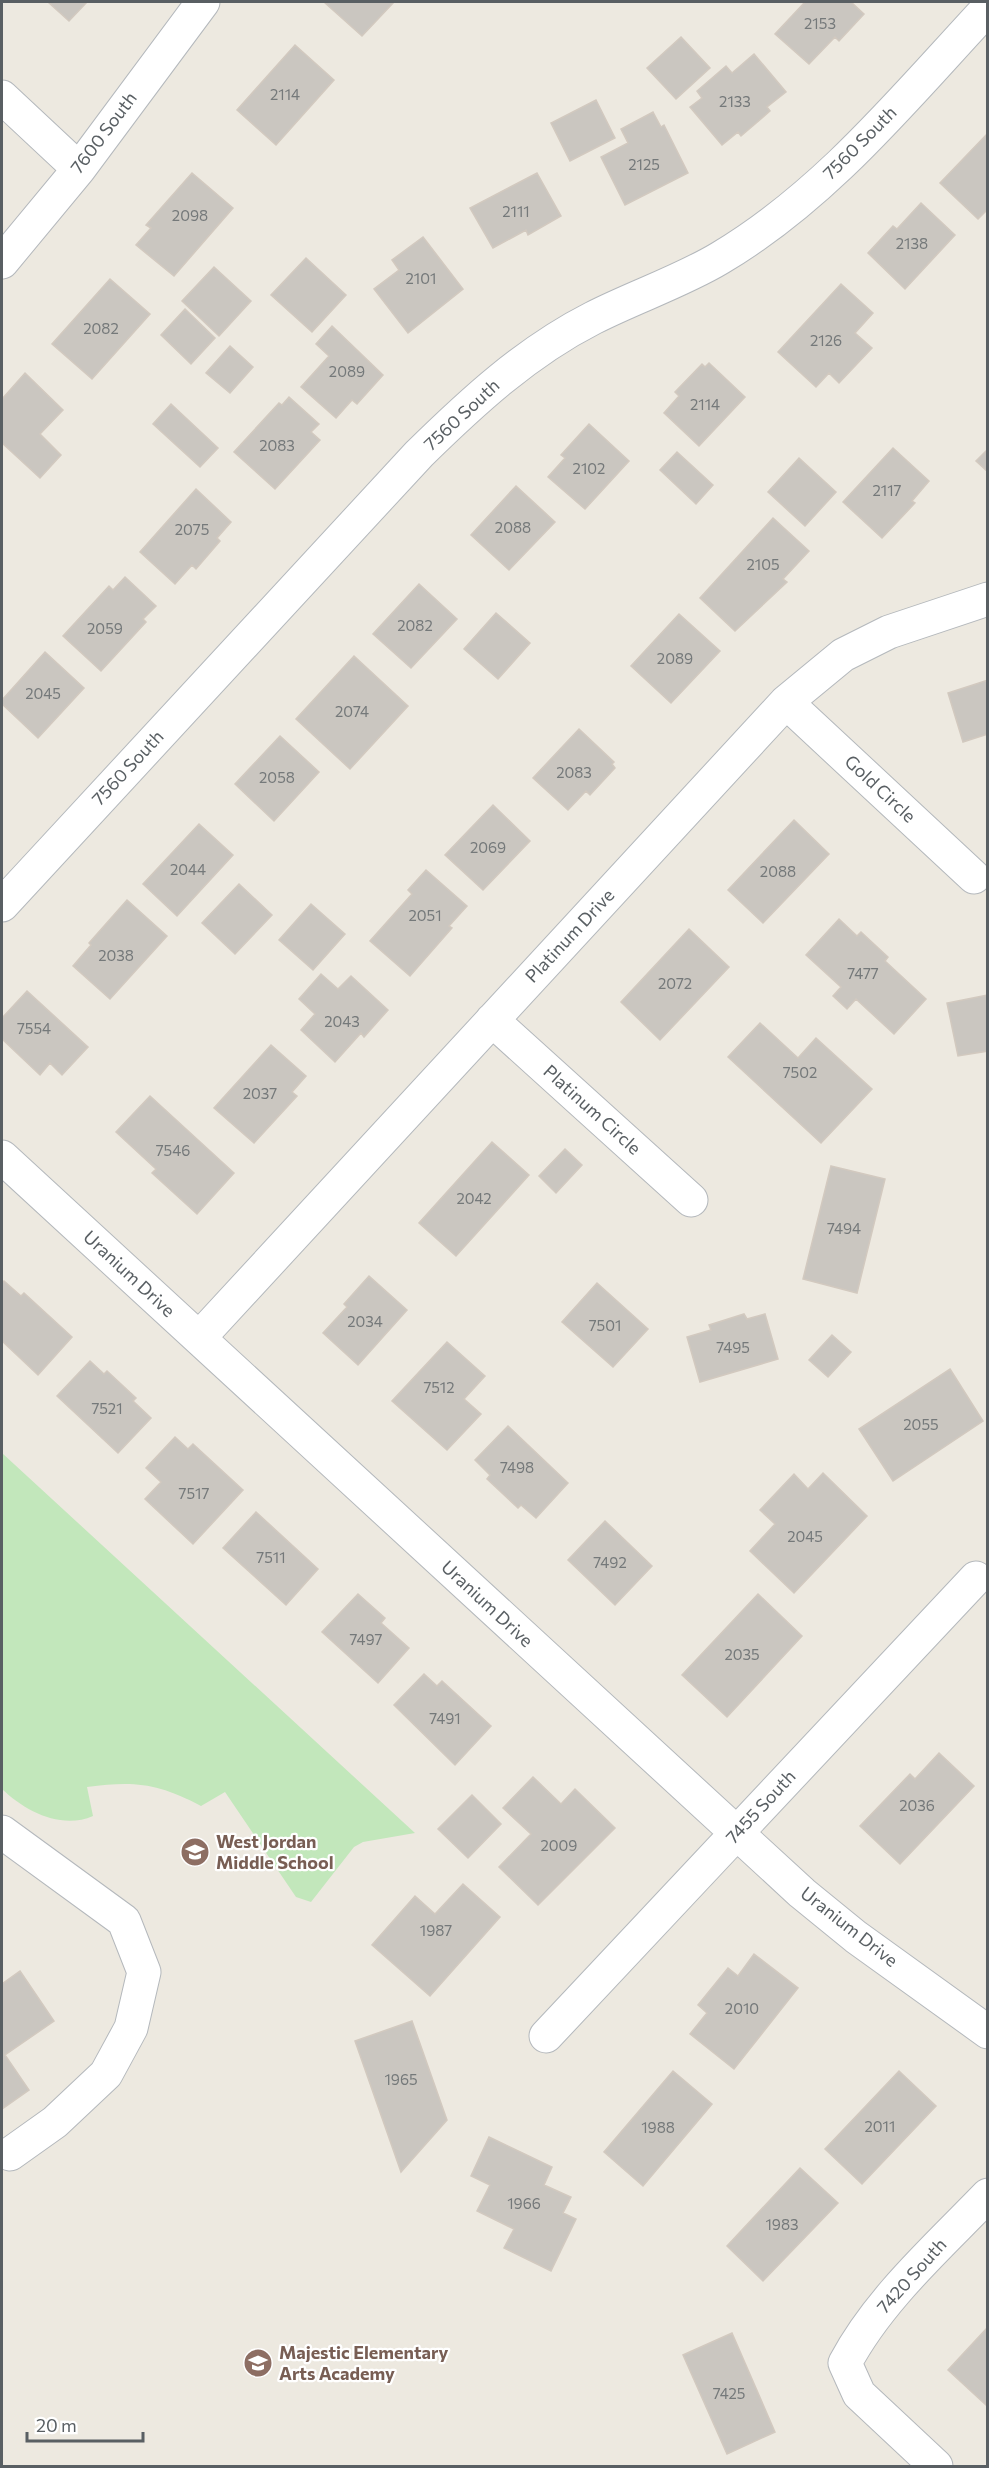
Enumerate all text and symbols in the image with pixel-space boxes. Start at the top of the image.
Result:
house number: 2153 [804,14,836,32]
house number: 2114 [270,85,300,103]
street label: 7600 South [65,87,141,178]
house number: 2133 [719,92,751,110]
street label: 7560 South [818,101,901,184]
house number: 2125 [628,155,660,173]
house number: 2111 [502,202,530,220]
house number: 2098 [172,206,208,224]
house number: 2138 [896,234,928,252]
house number: 2101 [406,269,436,287]
house number: 2082 [83,319,119,337]
house number: 2126 [810,331,842,349]
house number: 2089 [329,362,365,380]
street label: 7560 South [419,374,504,455]
house number: 2114 [690,395,720,413]
house number: 2083 [259,436,295,454]
house number: 2102 [573,459,605,477]
house number: 2117 [872,481,902,499]
house number: 2088 [495,518,531,536]
house number: 2075 [175,520,209,538]
house number: 2105 [746,555,780,573]
house number: 2082 [397,616,433,634]
house number: 2059 [87,619,123,637]
house number: 2089 [657,649,693,667]
house number: 2045 [25,684,61,702]
house number: 2074 [335,702,369,720]
street label: 7560 South [87,725,168,810]
street label: Gold Circle [841,750,921,827]
house number: 2083 [556,763,592,781]
house number: 2058 [259,768,295,786]
house number: 2069 [470,838,506,856]
house number: 2044 [170,860,206,878]
house number: 2088 [760,862,796,880]
street label: Platinum Drive [520,884,618,987]
house number: 2051 [408,906,442,924]
house number: 2038 [98,946,134,964]
house number: 7477 [847,964,879,982]
house number: 2072 [658,974,692,992]
house number: 2043 [324,1012,360,1030]
house number: 7554 [17,1019,51,1037]
street label: Platinum Circle [539,1060,646,1159]
house number: 7502 [783,1063,817,1081]
house number: 2037 [243,1084,277,1102]
house number: 7546 [156,1141,190,1159]
house number: 2042 [456,1189,492,1207]
house number: 7494 [827,1219,861,1237]
street label: Uranium Drive [79,1225,180,1321]
house number: 2034 [347,1312,383,1330]
house number: 7501 [589,1316,621,1334]
house number: 7495 [716,1338,750,1356]
house number: 7512 [423,1378,455,1396]
house number: 7521 [91,1399,123,1417]
house number: 2055 [903,1415,939,1433]
house number: 7498 [500,1458,534,1476]
house number: 7517 [179,1484,209,1502]
house number: 2045 [787,1527,823,1545]
house number: 7511 [256,1548,286,1566]
house number: 7492 [593,1553,627,1571]
street label: Uranium Drive [437,1555,538,1651]
house number: 7497 [350,1630,383,1648]
house number: 2035 [724,1645,760,1663]
house number: 7491 [429,1709,461,1727]
street label: 7455 South [721,1765,800,1848]
house number: 2036 [899,1796,935,1814]
place label: West Jordan Middle School [216,1830,334,1873]
school or university icon: West Jordan Middle School [179,1836,211,1868]
house number: 2009 [541,1836,577,1854]
street label: Uranium Drive [797,1881,903,1971]
house number: 1987 [420,1921,452,1939]
house number: 2010 [725,1999,759,2017]
house number: 1965 [384,2070,418,2088]
house number: 2011 [865,2117,895,2135]
house number: 1988 [641,2118,675,2136]
house number: 1966 [507,2194,541,2212]
house number: 1983 [765,2215,799,2233]
street label: 7420 South [872,2233,951,2317]
place label: Majestic Elementary Arts Academy [279,2341,448,2384]
school or university icon: Majestic Elementary Arts Academy [242,2347,274,2379]
house number: 7425 [713,2384,745,2402]
scale bar [27,2405,142,2443]
text: 20 m [36,2414,77,2436]

